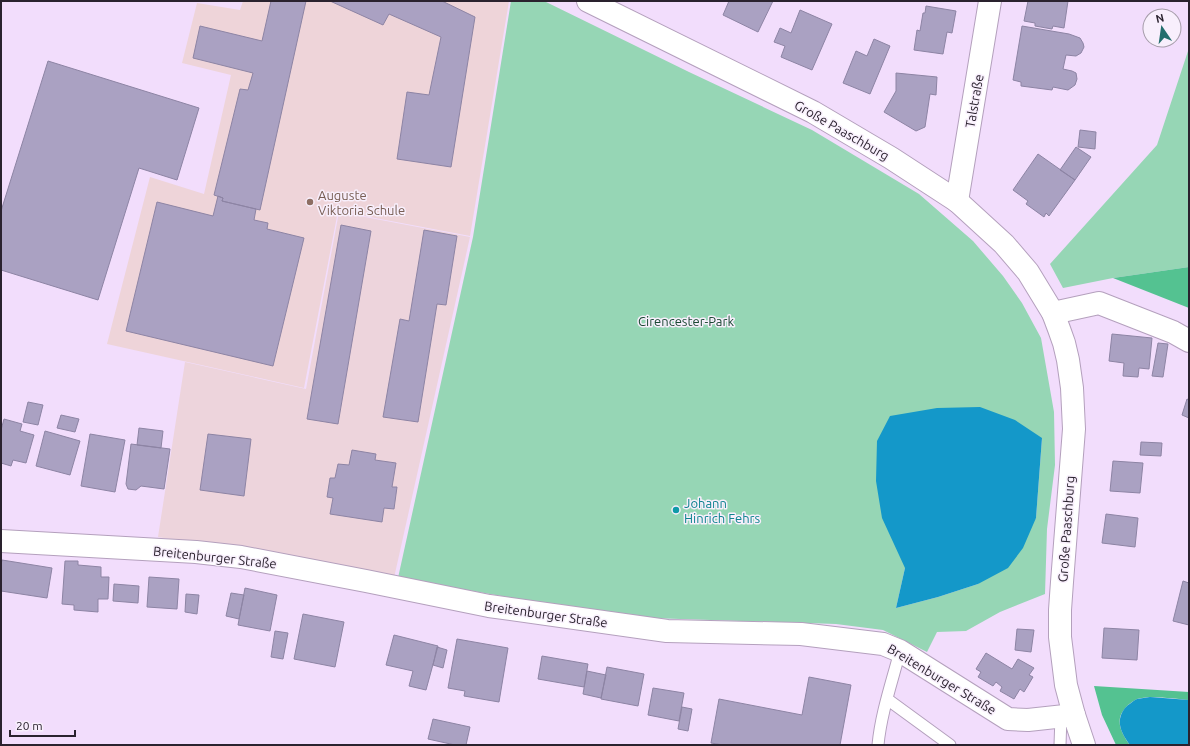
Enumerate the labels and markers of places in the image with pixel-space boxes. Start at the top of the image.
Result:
place label: Auguste Viktoria Schule [318,188,405,217]
marker: Auguste Viktoria Schule [305,197,315,207]
place label: Johann Hinrich Fehrs [684,496,761,525]
marker: Johann Hinrich Fehrs [671,505,681,515]

